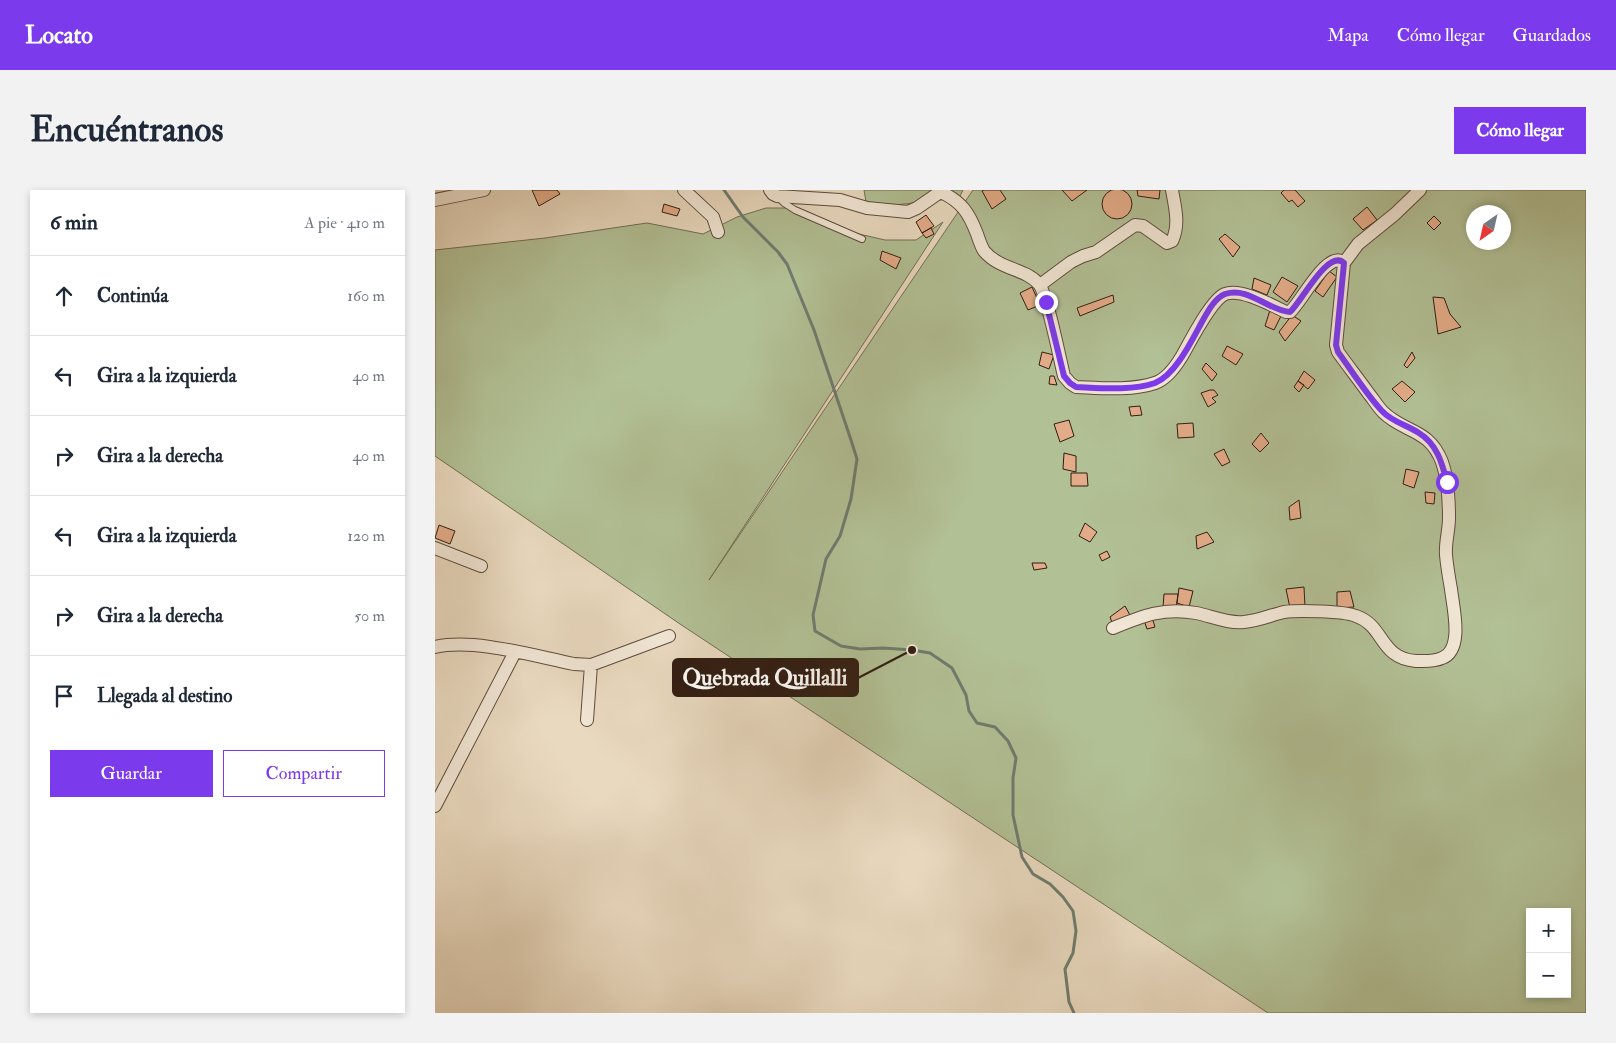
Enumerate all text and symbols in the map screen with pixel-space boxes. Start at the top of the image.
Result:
text: Locato [25,20,93,51]
text: Mapa [1328,24,1369,47]
text: Cómo llegar [1397,24,1485,47]
text: Guardados [1513,24,1591,47]
button: Cómo llegar [1454,107,1586,154]
text: Encuéntranos [30,108,223,152]
north arrow [1466,205,1511,250]
text: 6 min [50,209,98,236]
text: A pie · 410 m [304,213,385,233]
icon: ahead [50,282,78,310]
text: Continúa [97,284,168,308]
text: 160 m [347,286,385,306]
route end [1035,291,1058,314]
icon: left [50,362,78,390]
text: Gira a la izquierda [97,364,236,388]
text: 40 m [352,366,385,386]
icon: right [50,442,78,470]
text: Gira a la derecha [97,444,223,468]
text: 40 m [352,446,385,466]
route start [1436,471,1459,494]
icon: left [50,522,78,550]
text: Gira a la izquierda [97,524,236,548]
text: 120 m [347,526,385,546]
icon: right [50,602,78,630]
text: Gira a la derecha [97,604,223,628]
text: 50 m [354,606,385,626]
callout: Quebrada Quillalli [673,659,858,696]
text: Quebrada Quillalli [683,664,848,692]
icon: arrive [50,682,78,710]
text: Llegada al destino [97,684,232,708]
button: Guardar [50,750,213,797]
button: Compartir [223,750,385,797]
map controls [1526,908,1571,998]
button: + [1526,908,1571,953]
button: − [1526,953,1571,998]

